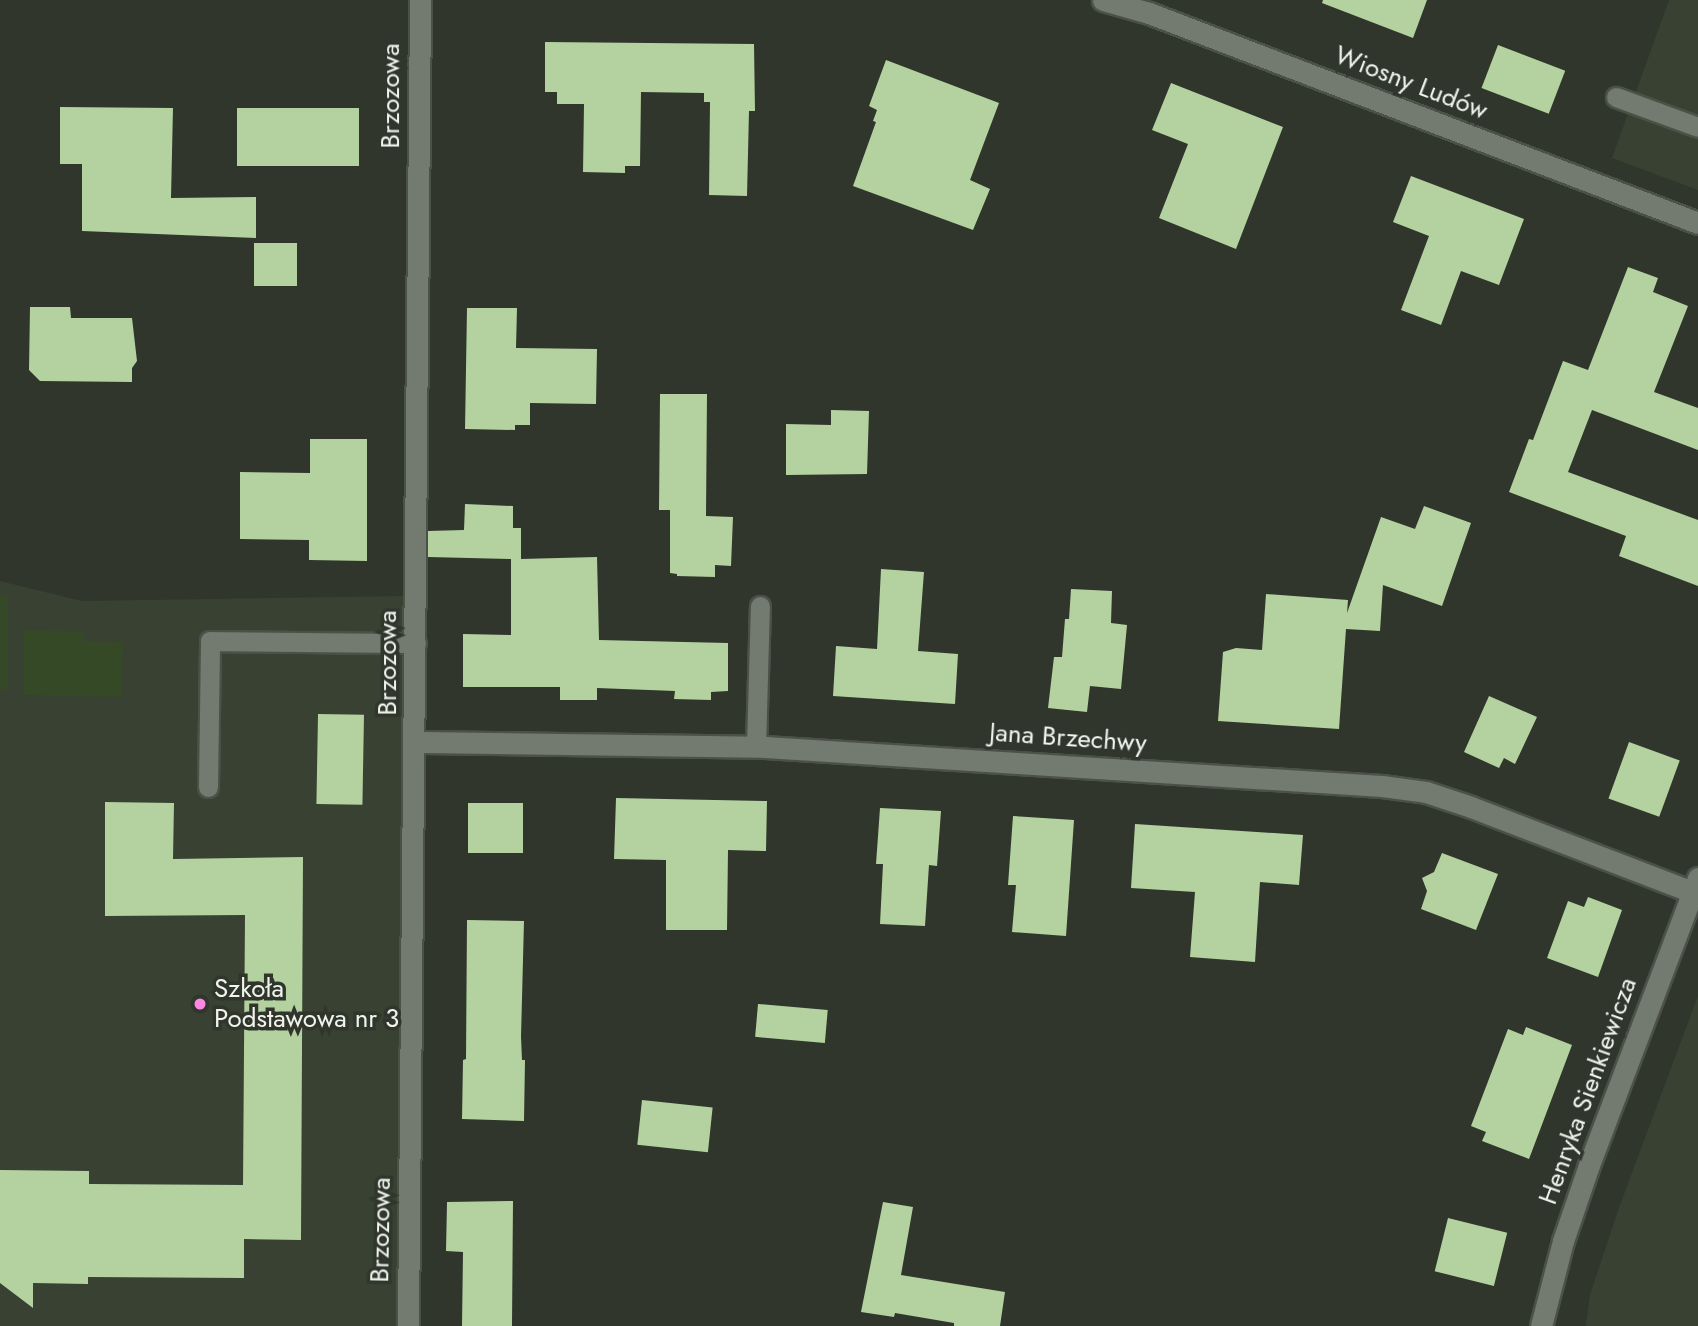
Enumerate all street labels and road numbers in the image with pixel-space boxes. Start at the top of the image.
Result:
street label: Wiosny Ludów [1330,40,1492,126]
street label: Brzozowa [375,43,407,149]
street label: Brzozowa [372,610,404,716]
street label: Jana Brzechwy [988,717,1148,759]
street label: Henryka Sienkiewicza [1532,973,1644,1209]
street label: Brzozowa [364,1177,398,1283]

